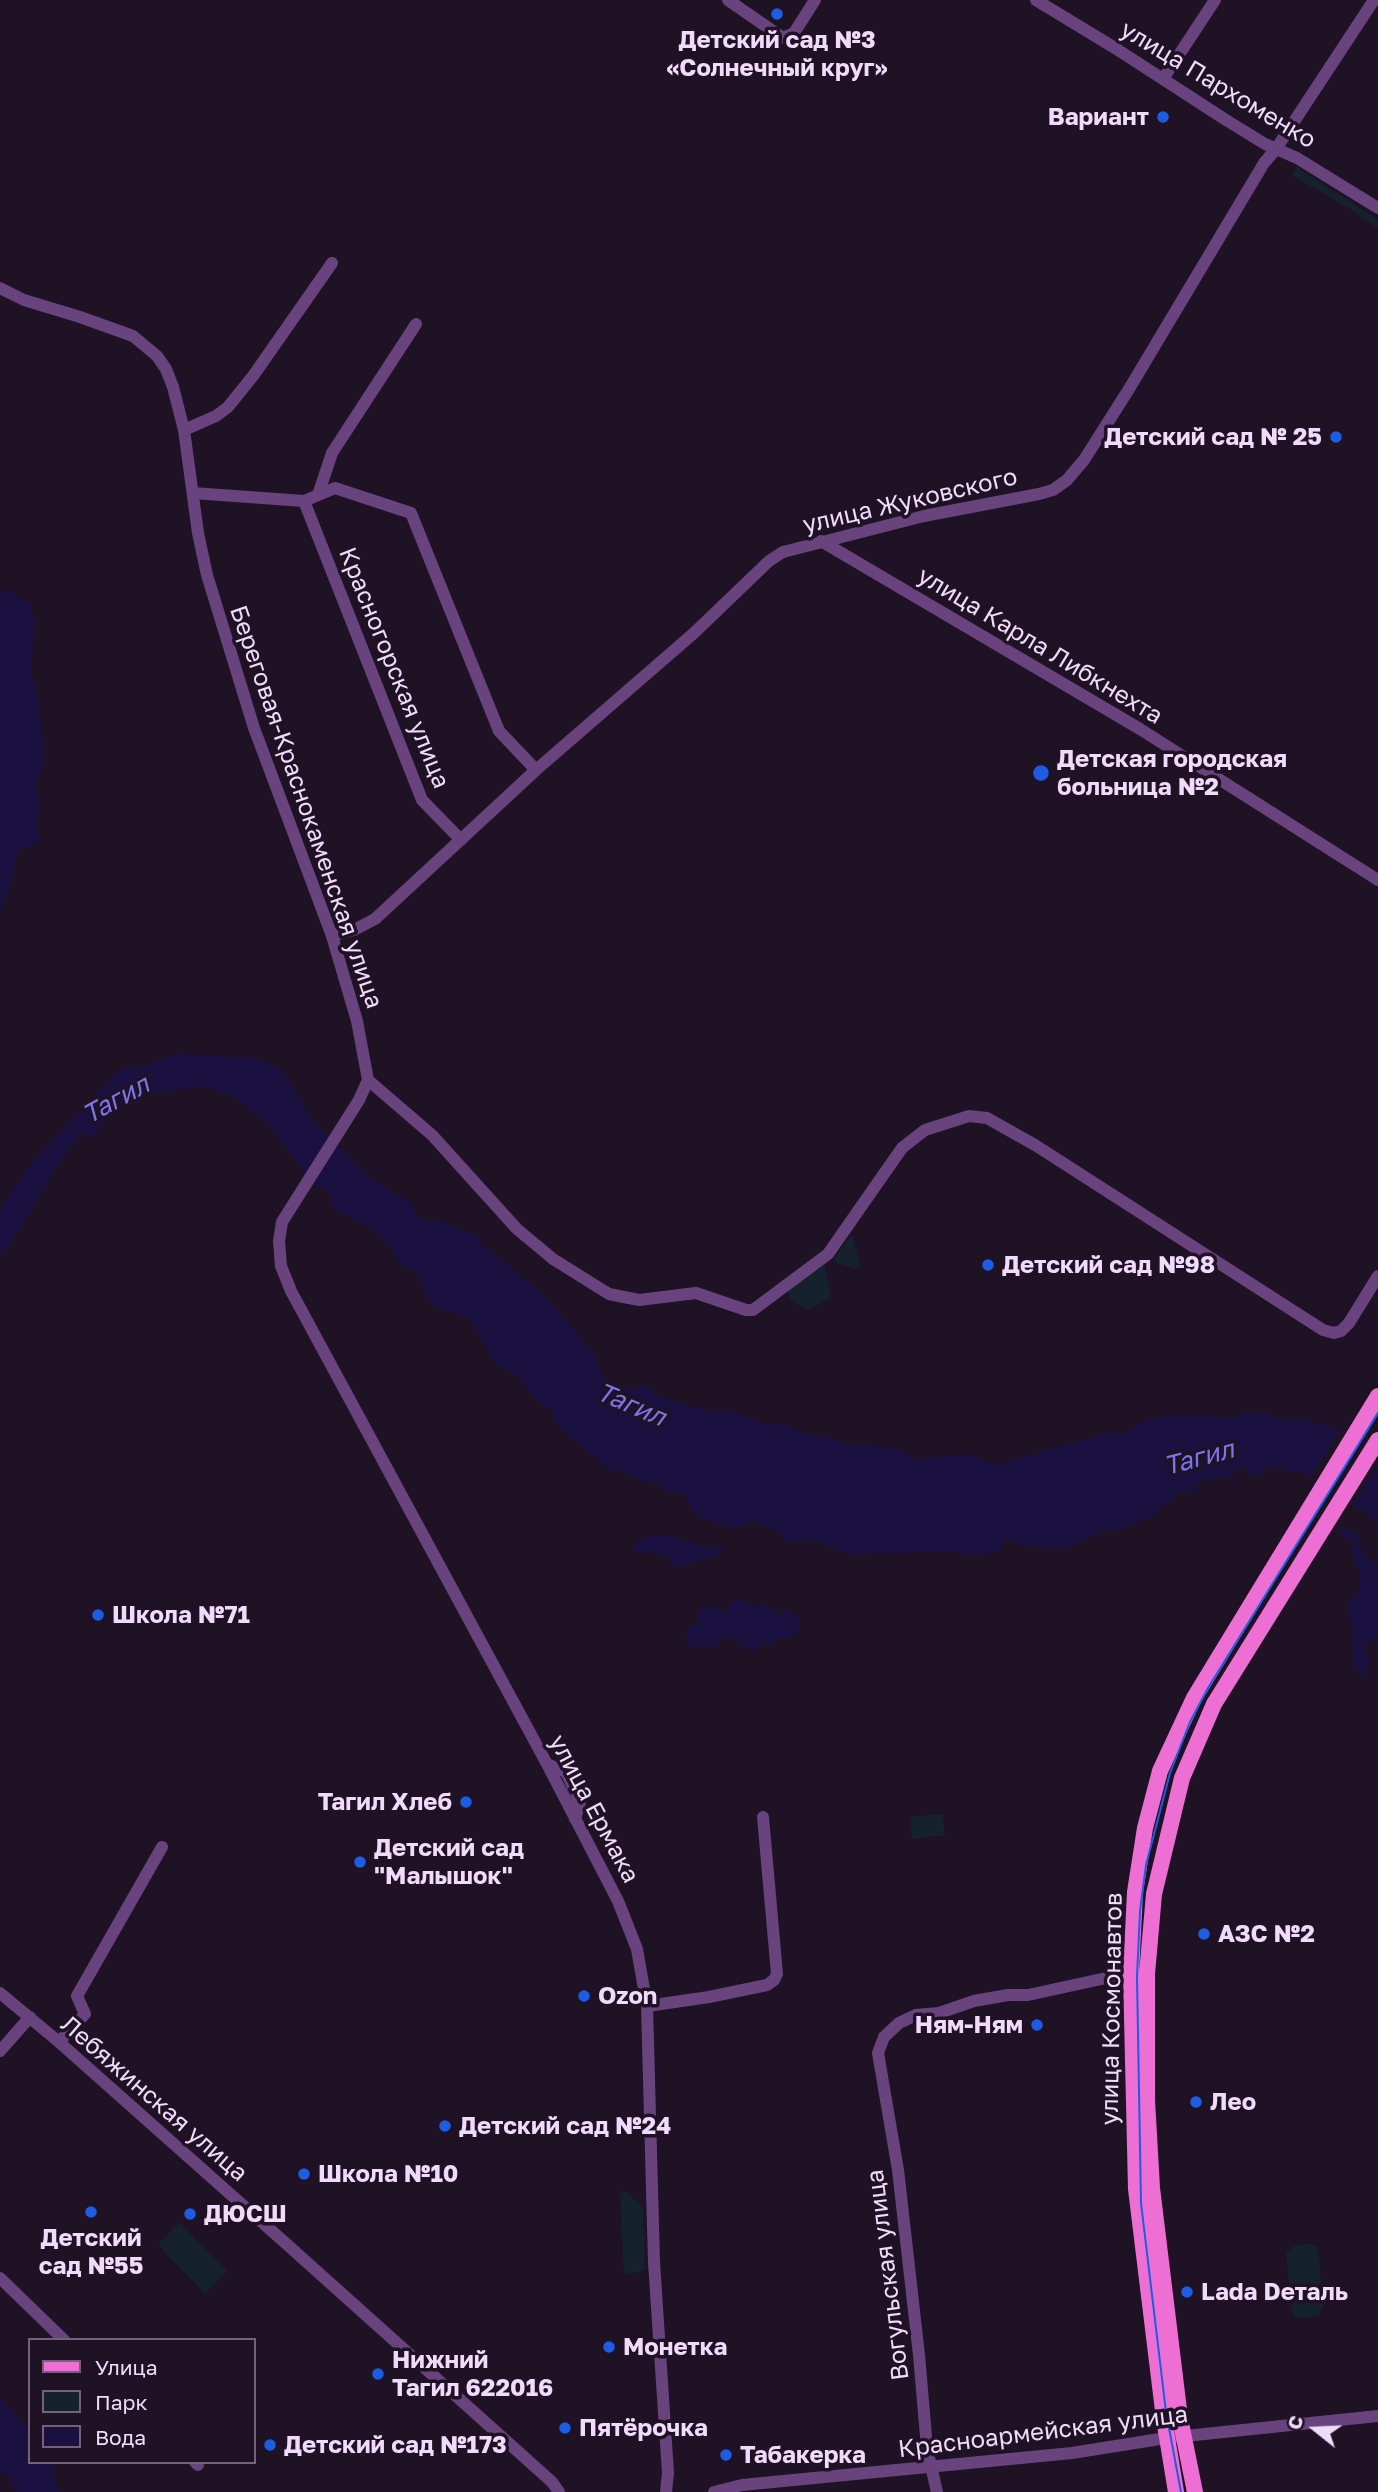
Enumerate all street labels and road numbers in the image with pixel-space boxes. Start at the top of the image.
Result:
street label: улица Пархоменко [1115,15,1321,155]
street label: улица Жуковского [800,462,1020,540]
street label: Красногорская улица [332,543,456,793]
street label: улица Карла Либкнехта [912,561,1168,731]
street label: Береговая-Краснокаменская улица [223,602,389,1012]
street label: улица Ермака [543,1730,645,1888]
street label: улица Космонавтов [1096,1892,1128,2126]
street label: Лебяжинская улица [55,2010,253,2188]
street label: Вогульская улица [861,2168,915,2382]
street label: Красноармейская улица [897,2400,1189,2464]

